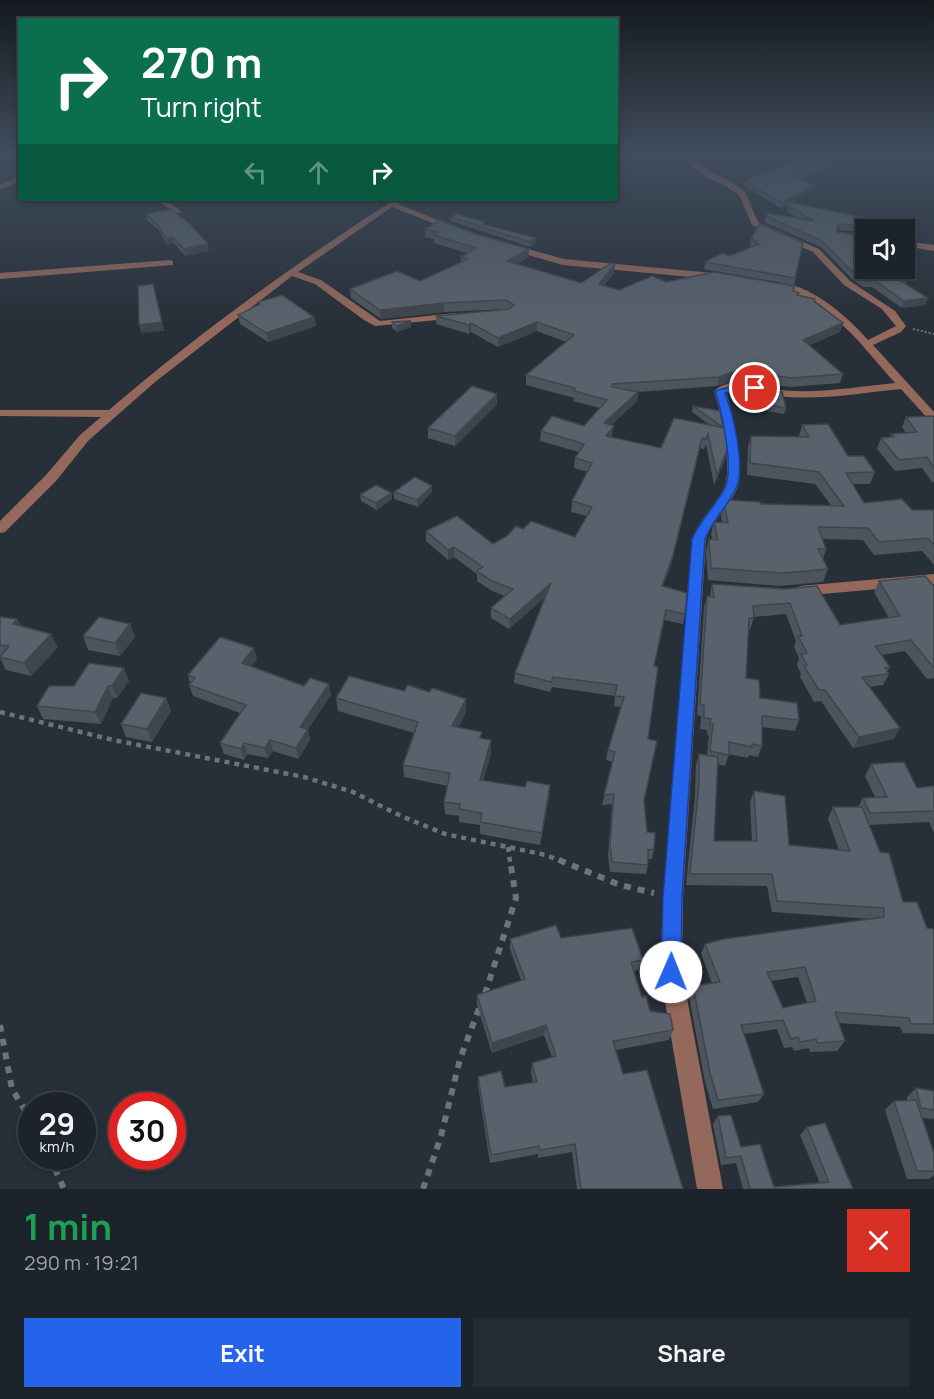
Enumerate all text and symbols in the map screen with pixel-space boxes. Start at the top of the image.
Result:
text: 270 m [141,33,262,91]
icon: right [42,42,120,120]
text: Turn right [141,88,262,125]
icon: left [239,156,272,189]
icon: ahead [302,156,335,189]
icon: right [365,156,398,189]
map controls [855,219,915,279]
button: sound [855,219,915,279]
pin [729,362,780,413]
icon: arrive [738,371,771,404]
position arrow [639,940,703,1004]
speed limit sign: 30 [108,1092,186,1170]
text: 29 [39,1103,75,1144]
text: km/h [40,1136,74,1157]
text: 1 min [24,1202,112,1251]
button: close [847,1209,910,1272]
text: 290 m · 19:21 [24,1249,139,1276]
button: Exit [24,1318,461,1387]
button: Share [473,1318,910,1387]

